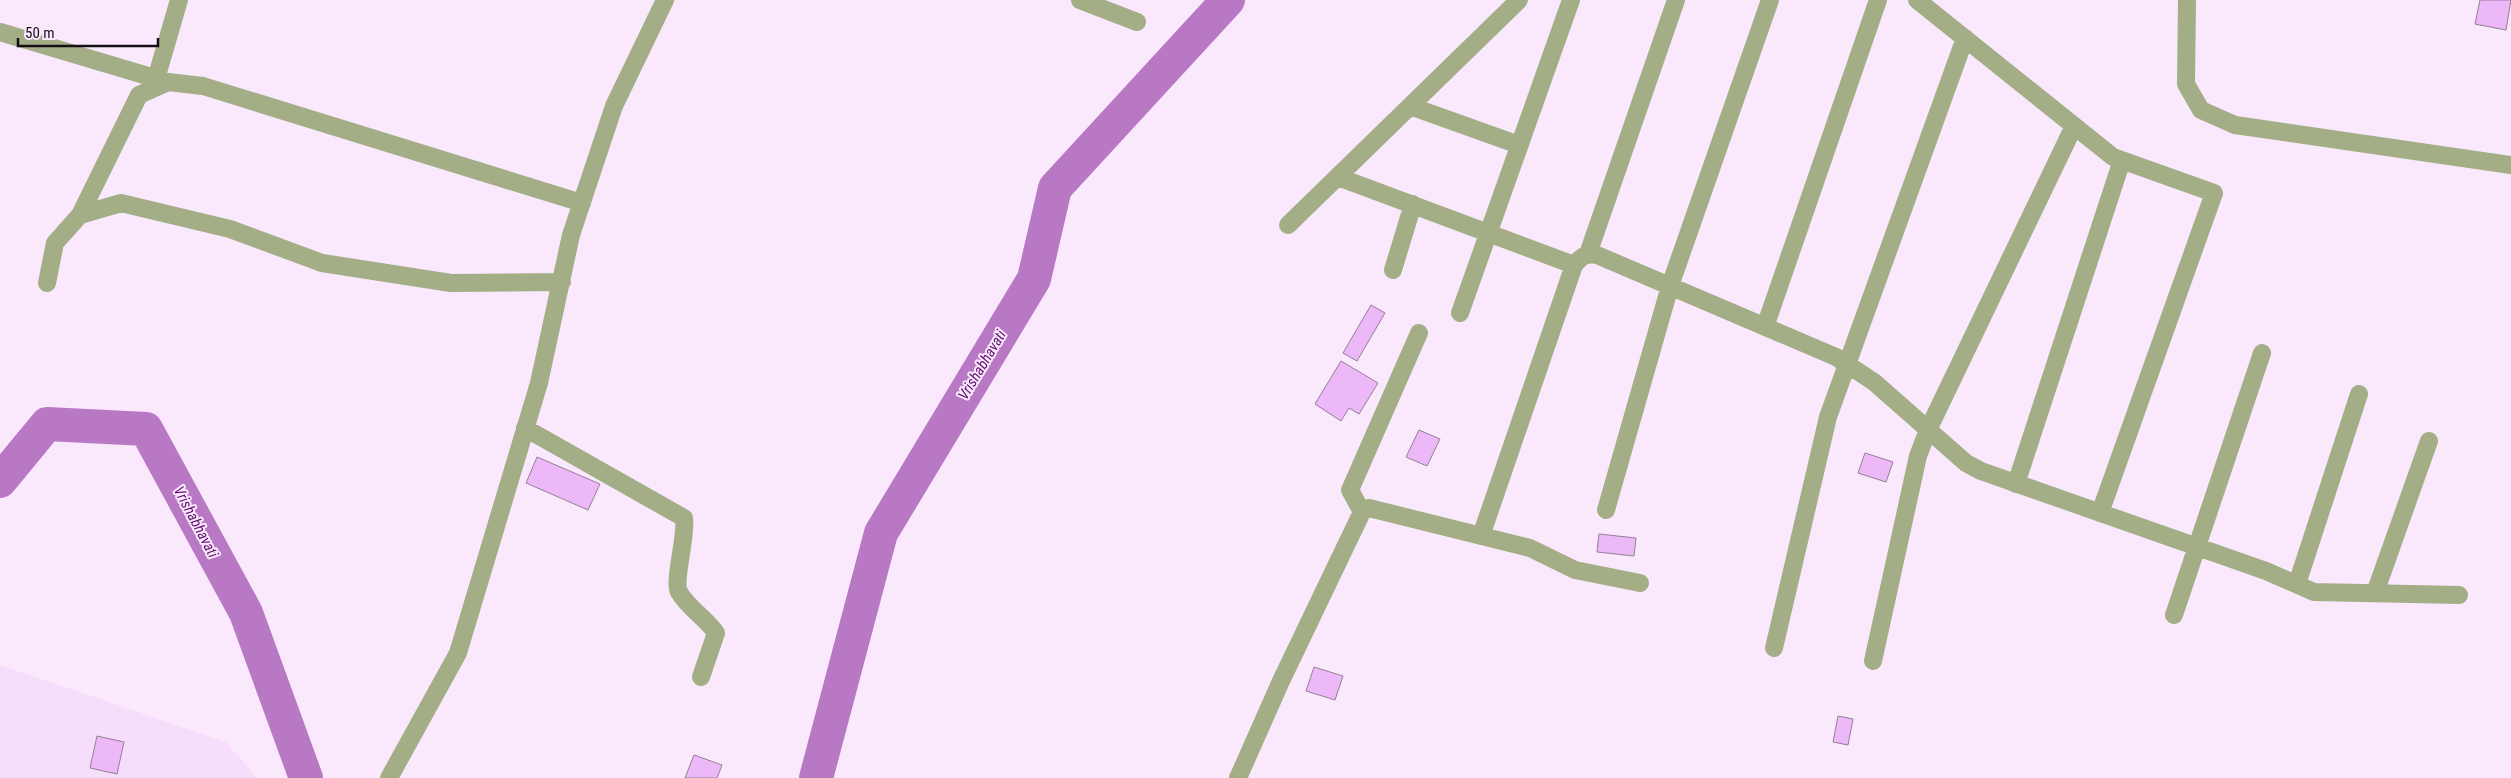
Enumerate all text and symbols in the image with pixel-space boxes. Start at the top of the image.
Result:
scale bar [18,15,158,47]
text: 50 m [25,24,55,42]
water label: Vrishabhavati [954,326,1010,403]
water label: Vrishabhavati [170,483,223,561]

